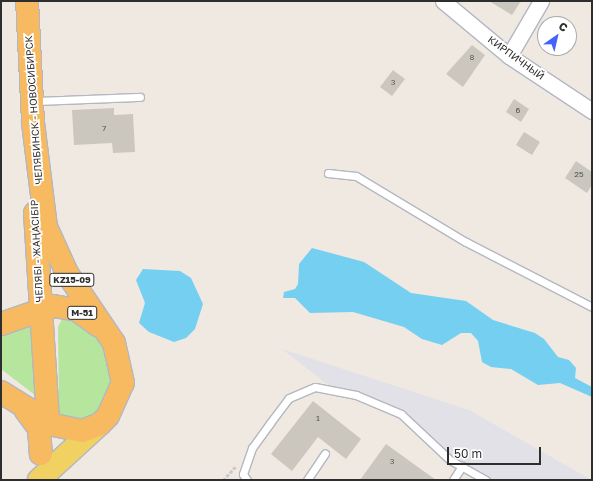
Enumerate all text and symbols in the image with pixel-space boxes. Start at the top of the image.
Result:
north arrow [537,16,577,56]
text: С [557,19,570,34]
street label: КИРПИЧНЫЙ [485,33,547,83]
street label: ЧЕЛЯБИНСК - НОВОСИБИРСК [23,35,45,185]
house number: 8 [470,53,474,63]
house number: 3 [391,78,395,88]
house number: 6 [516,106,520,116]
house number: 7 [102,124,106,134]
house number: 25 [574,170,584,180]
street label: ЧЕЛЯБІ - ЖАҢАСІБІР [28,199,46,303]
road number: KZ15-09 [49,273,95,287]
road number: M-51 [67,306,97,320]
house number: 1 [316,414,320,424]
scale bar [449,439,543,465]
text: 50 m [454,446,482,461]
house number: 3 [390,457,394,467]

